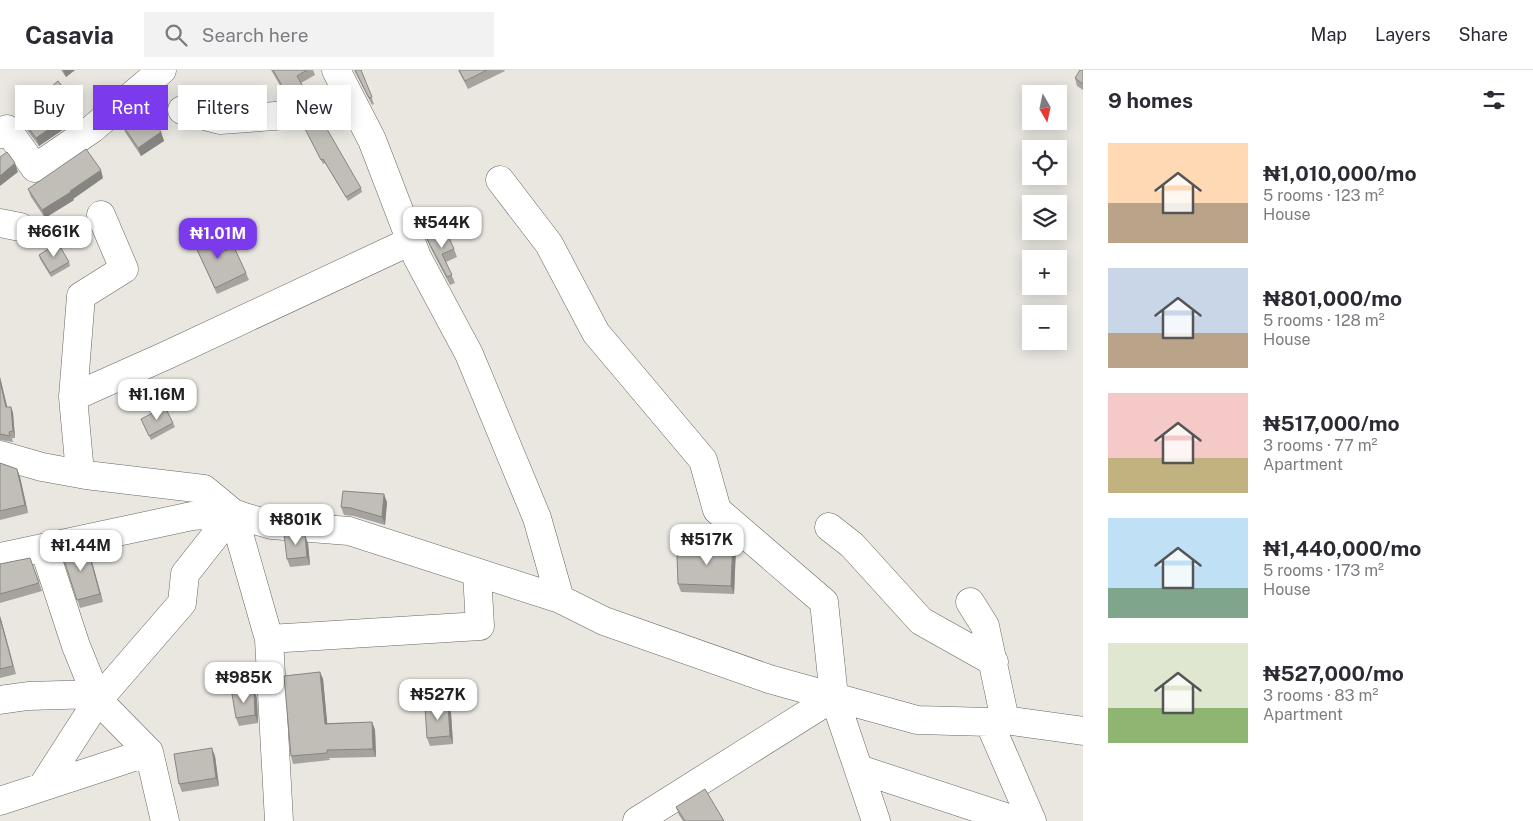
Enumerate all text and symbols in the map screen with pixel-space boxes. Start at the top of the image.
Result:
search box [144,12,494,57]
text: Casavia [25,21,114,49]
icon: search [162,21,190,49]
text: Search here [202,24,308,46]
text: Map [1311,24,1347,45]
text: Layers [1375,24,1431,45]
text: Share [1459,24,1508,45]
chip: Buy [15,85,83,130]
chip: Rent [93,85,168,130]
chip: Filters [178,85,267,130]
chip: New [277,85,351,130]
north arrow [1022,85,1068,130]
map controls [1022,85,1067,350]
icon: filters [1480,86,1508,114]
text: 9 homes [1108,88,1193,113]
button: locate [1022,140,1067,185]
text: ₦1,010,000/mo [1263,161,1416,186]
icon: home [1148,163,1208,223]
text: 5 rooms · 123 m² [1263,186,1384,205]
button: layers [1022,195,1067,240]
text: House [1263,205,1311,224]
pin: ₦544K [407,206,477,249]
text: ₦544K [414,213,470,232]
pin: ₦661K [19,216,89,258]
pin: ₦1.01M [177,218,259,260]
text: ₦661K [28,222,80,241]
text: ₦1.01M [190,224,246,243]
button: + [1022,250,1067,295]
text: ₦801,000/mo [1263,286,1402,311]
icon: home [1148,288,1208,348]
button: − [1022,305,1067,350]
text: 5 rooms · 128 m² [1263,311,1385,330]
text: House [1263,330,1311,349]
pin: ₦1.16M [116,378,198,421]
text: ₦1.16M [129,385,185,404]
text: ₦517,000/mo [1263,411,1400,436]
icon: home [1148,413,1208,473]
text: 3 rooms · 77 m² [1263,436,1377,455]
text: Apartment [1263,455,1343,474]
pin: ₦801K [261,504,331,546]
text: ₦801K [270,510,322,529]
pin: ₦517K [672,524,742,566]
pin: ₦1.44M [40,530,122,572]
text: ₦517K [681,530,733,549]
text: ₦1.44M [51,536,111,555]
text: ₦1,440,000/mo [1263,536,1421,561]
icon: home [1148,538,1208,598]
text: 5 rooms · 173 m² [1263,561,1384,580]
text: House [1263,580,1311,599]
text: ₦527,000/mo [1263,661,1404,686]
pin: ₦985K [209,662,279,704]
icon: home [1148,663,1208,723]
text: ₦985K [216,668,272,687]
pin: ₦527K [403,678,473,721]
text: ₦527K [410,685,466,704]
text: 3 rooms · 83 m² [1263,686,1378,705]
text: Apartment [1263,705,1343,724]

